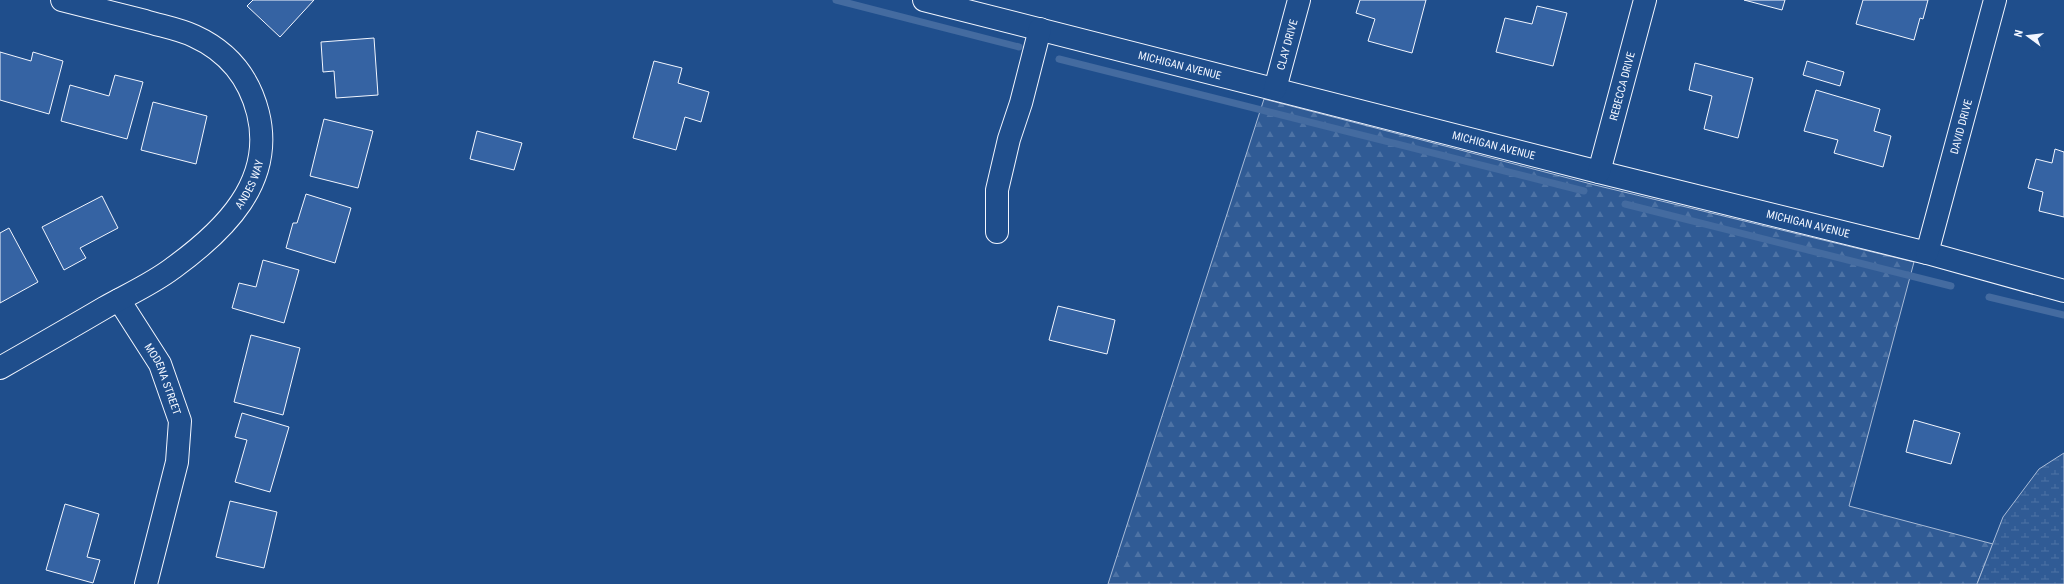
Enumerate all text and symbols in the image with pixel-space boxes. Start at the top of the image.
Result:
north arrow [2008,16,2048,56]
street label: CLAY DRIVE [1274,17,1300,72]
text: N [2012,28,2026,38]
street label: MICHIGAN AVENUE [1137,48,1223,82]
street label: REBECCA DRIVE [1607,50,1638,122]
street label: DAVID DRIVE [1947,97,1975,155]
street label: MICHIGAN AVENUE [1451,128,1537,162]
street label: ANDES WAY [232,158,266,211]
street label: MICHIGAN AVENUE [1765,207,1852,240]
street label: MODENA STREET [142,341,184,417]

